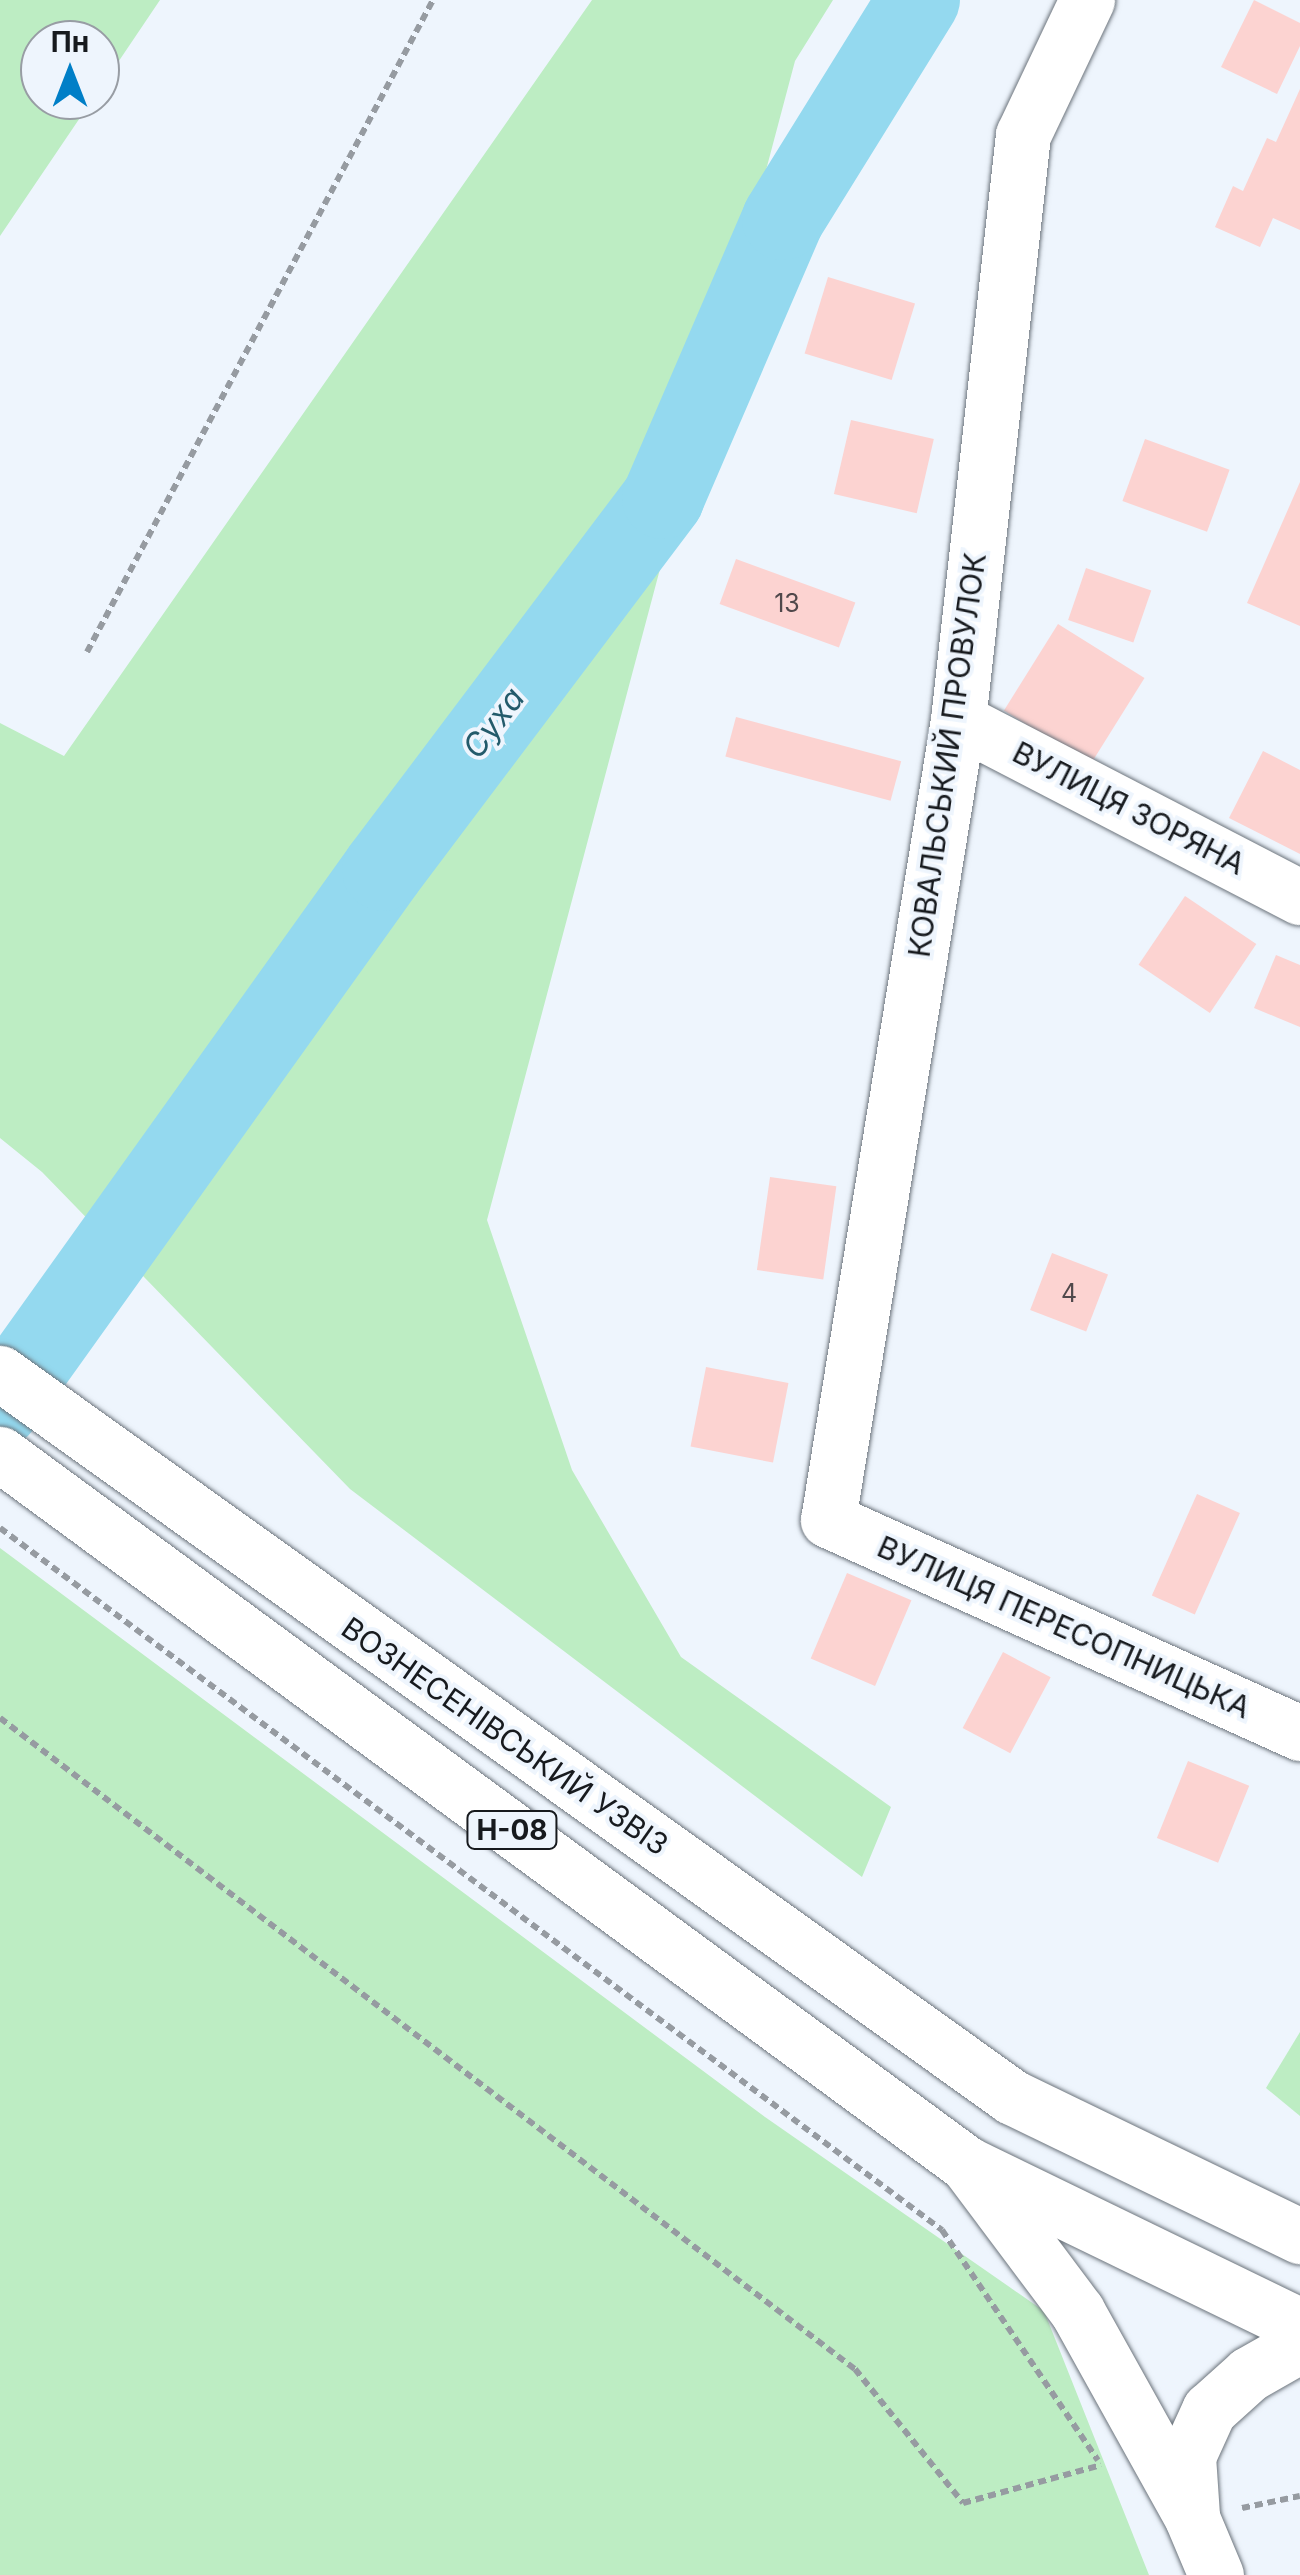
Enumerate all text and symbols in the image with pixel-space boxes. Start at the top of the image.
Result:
north arrow [20,20,120,120]
text: Пн [51,25,89,59]
street label: КОВАЛЬСЬКИЙ ПРОВУЛОК [901,551,993,959]
house number: 13 [774,588,800,618]
water label: Суха [455,680,533,766]
street label: ВУЛИЦЯ ЗОРЯНА [1007,734,1251,882]
house number: 4 [1061,1278,1077,1308]
street label: ВУЛИЦЯ ПЕРЕСОПНИЦЬКА [872,1528,1256,1726]
street label: ВОЗНЕСЕНІВСЬКИЙ УЗВІЗ [335,1609,675,1863]
road number: Н-08 [464,1807,560,1853]

